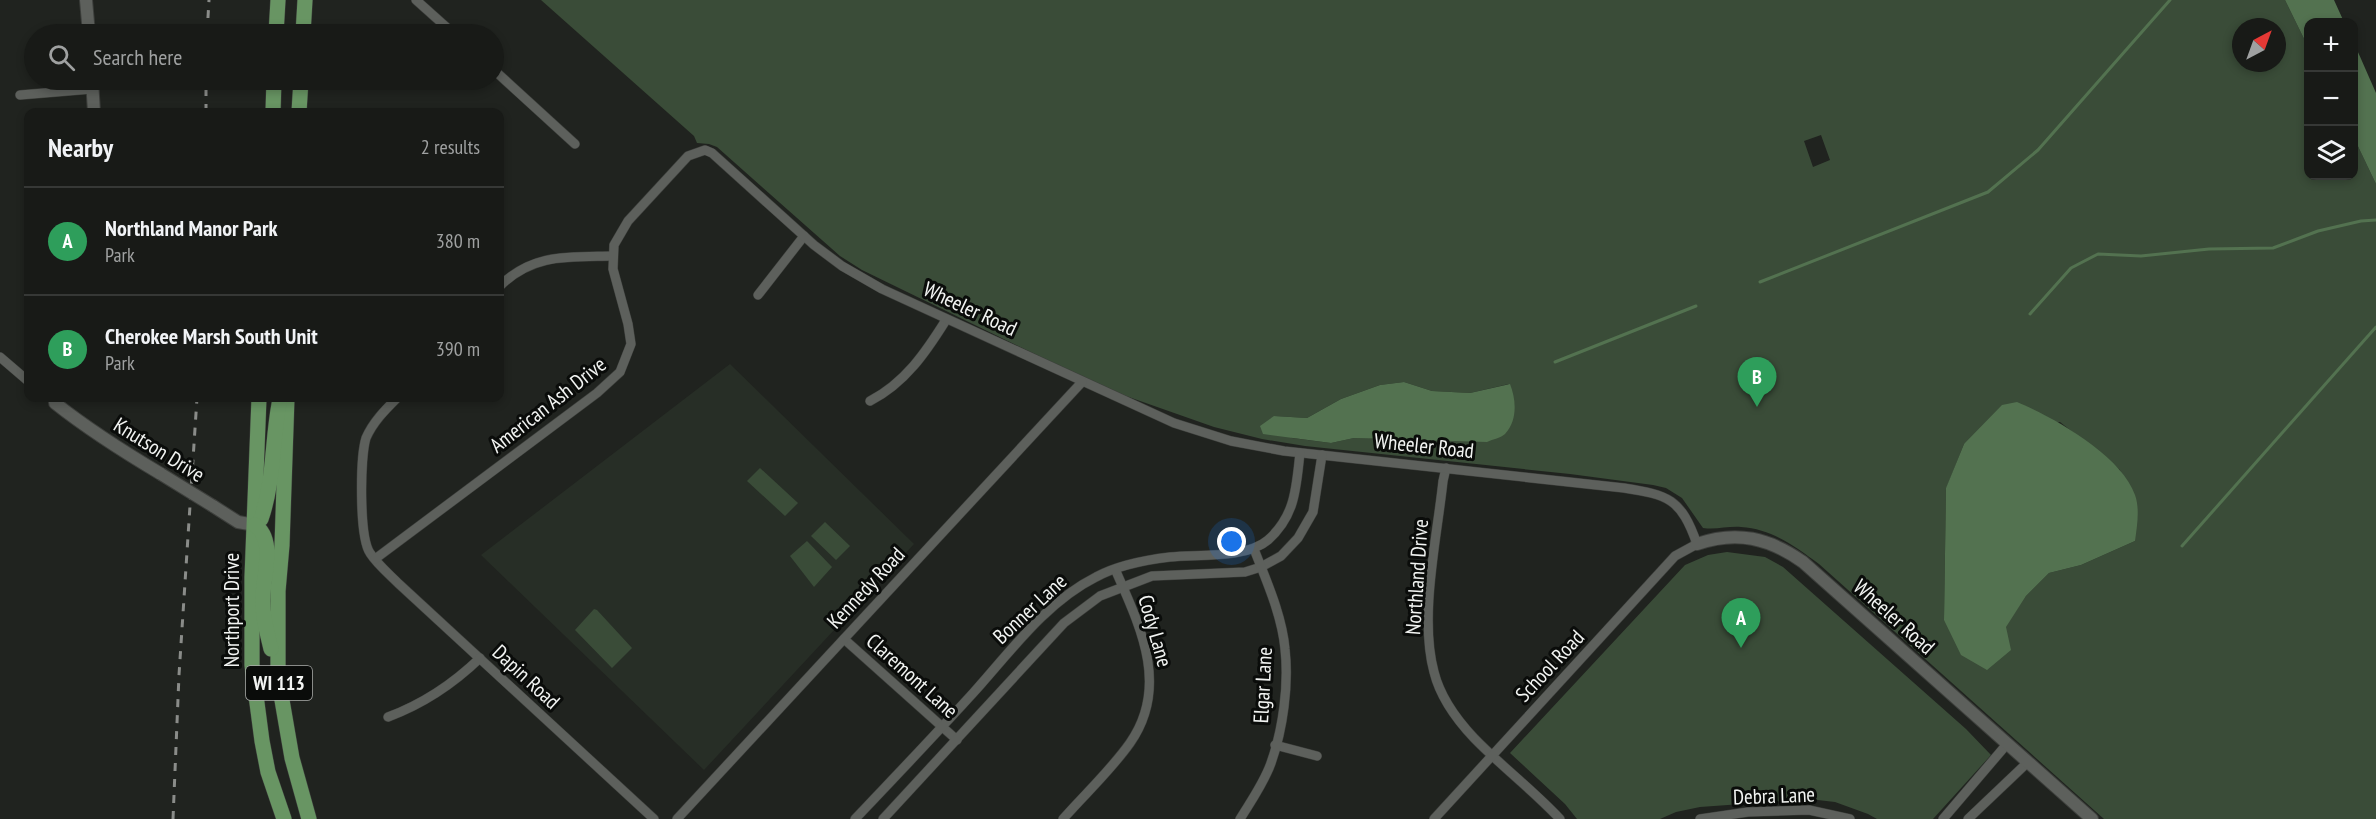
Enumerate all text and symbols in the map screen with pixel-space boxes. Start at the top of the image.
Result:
north arrow [2232,18,2286,72]
map controls [2304,18,2358,180]
button: + [2304,18,2358,72]
search box [24,24,504,90]
icon: search [45,41,78,74]
text: Search here [93,43,182,71]
button: − [2304,72,2358,126]
button: layers [2304,126,2358,180]
text: Nearby [48,131,113,164]
text: 2 results [421,134,480,160]
text: Northland Manor Park [105,214,277,242]
text: A [62,228,73,254]
text: 380 m [436,228,480,254]
text: Park [105,242,135,268]
street label: Wheeler Road [919,275,1021,342]
text: Cherokee Marsh South Unit [105,322,318,350]
text: B [63,336,72,362]
text: 390 m [436,336,480,362]
text: Park [105,350,135,376]
street label: American Ash Drive [484,351,611,458]
pin: B [1738,358,1776,407]
street label: Knutson Drive [109,411,210,488]
street label: Wheeler Road [1373,427,1475,464]
street label: Northland Drive [1399,518,1434,636]
your location [1217,527,1246,556]
street label: Kennedy Road [821,541,910,634]
street label: Northport Drive [218,553,245,667]
street label: Bonner Lane [987,568,1072,650]
street label: Wheeler Road [1848,573,1941,660]
street label: Cody Lane [1132,592,1179,670]
pin: A [1722,598,1760,648]
street label: School Road [1509,624,1590,707]
street label: Claremont Lane [861,627,964,724]
street label: Dapin Road [487,639,566,715]
street label: Elgar Lane [1247,646,1278,724]
road number: WI 113 [246,666,312,700]
street label: Debra Lane [1732,781,1815,810]

